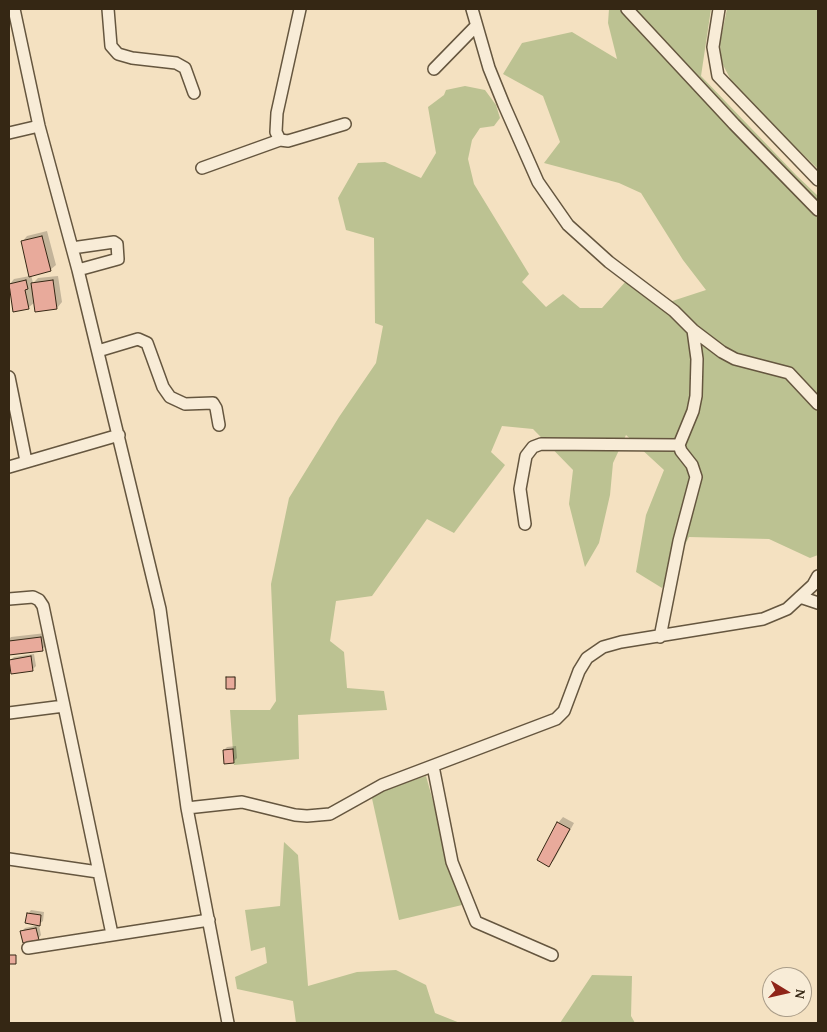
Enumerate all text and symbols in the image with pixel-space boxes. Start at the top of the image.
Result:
north arrow [762,967,812,1017]
text: N [790,988,811,1000]

